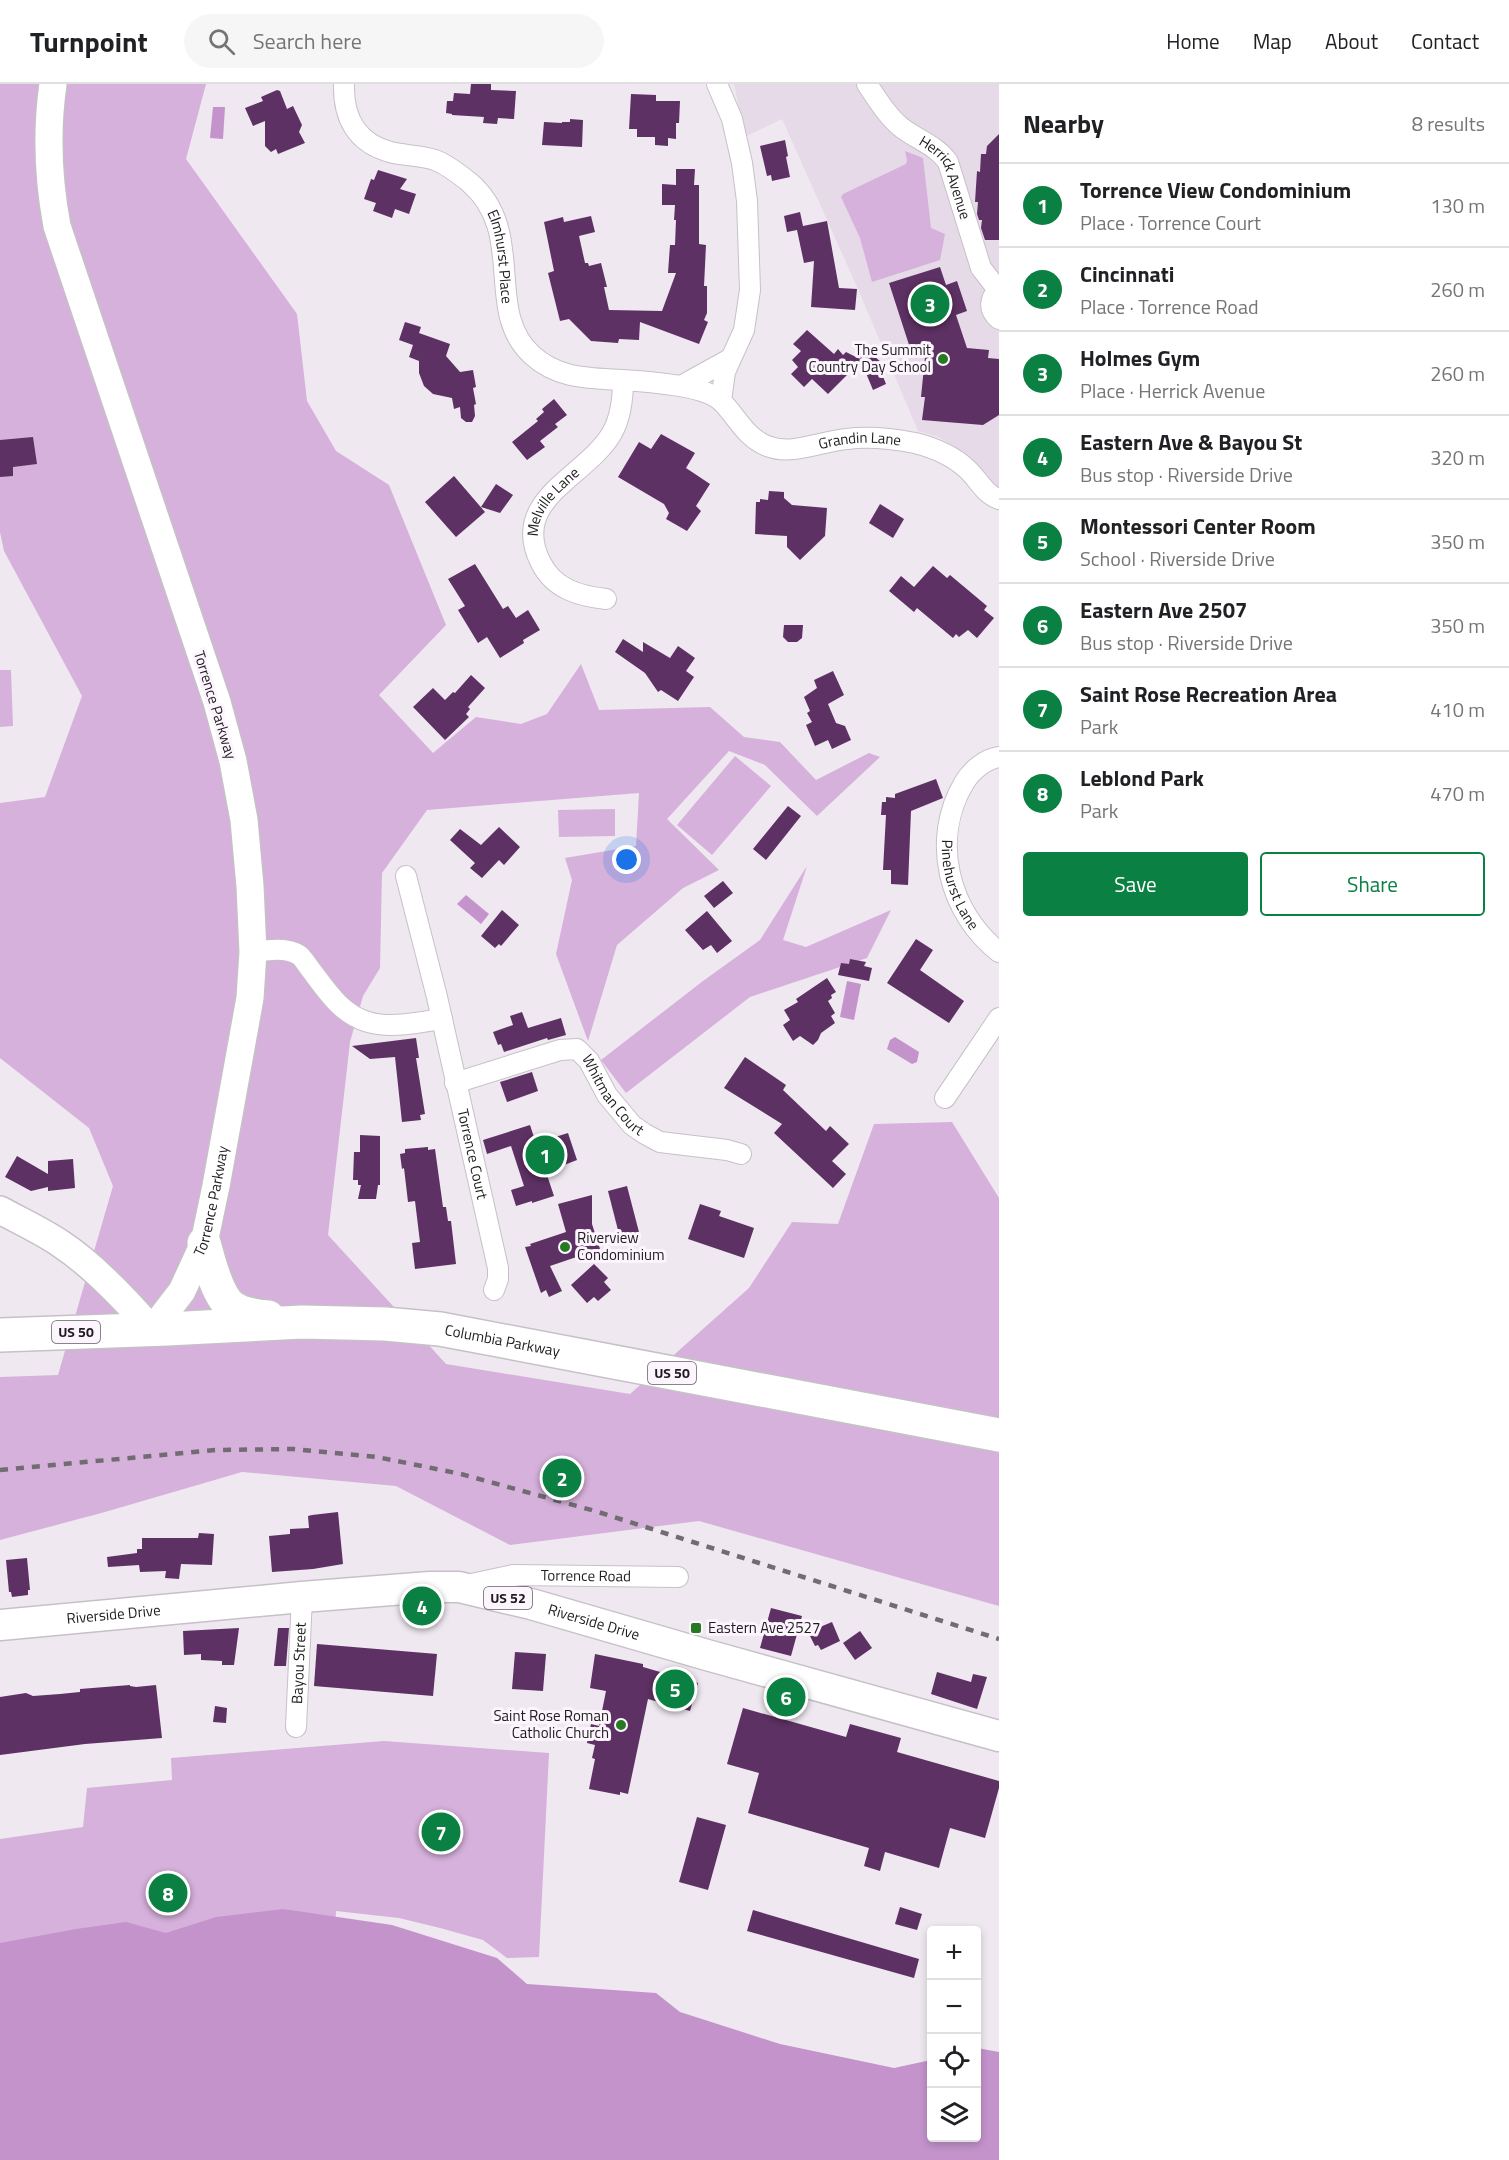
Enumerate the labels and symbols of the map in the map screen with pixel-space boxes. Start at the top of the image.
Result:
street label: Herrick Avenue [915,129,977,222]
street label: Elmhurst Place [481,206,519,305]
pin: 3 [910,282,950,326]
place label: The Summit Country Day School [808,338,932,378]
marker: The Summit Country Day School [936,352,950,366]
street label: Grandin Lane [816,426,903,455]
street label: Melville Lane [521,461,584,537]
street label: Torrence Parkway [188,648,243,762]
street label: Pinehurst Lane [936,839,985,935]
your location [612,845,641,874]
street label: Whitman Court [577,1050,650,1141]
street label: Torrence Court [452,1107,494,1202]
pin: 1 [526,1132,564,1178]
street label: Torrence Parkway [187,1144,234,1260]
place label: Riverview Condominium [577,1226,665,1266]
marker: Riverview Condominium [558,1240,572,1254]
street label: Columbia Parkway [443,1318,562,1363]
road number: US 50 [52,1321,100,1343]
road number: US 50 [648,1362,696,1384]
pin: 2 [542,1456,582,1500]
street label: Torrence Road [541,1563,631,1587]
pin: 4 [402,1584,442,1628]
road number: US 52 [484,1587,532,1609]
street label: Riverside Drive [65,1598,162,1630]
street label: Riverside Drive [545,1598,642,1646]
place label: Eastern Ave 2527 [708,1616,820,1639]
street label: Bayou Street [285,1621,312,1704]
marker: Eastern Ave 2527 [689,1621,703,1635]
pin: 5 [656,1666,694,1712]
pin: 6 [766,1674,806,1720]
place label: Saint Rose Roman Catholic Church [493,1704,609,1744]
marker: Saint Rose Roman Catholic Church [614,1718,628,1732]
pin: 7 [422,1810,460,1854]
pin: 8 [148,1870,188,1916]

